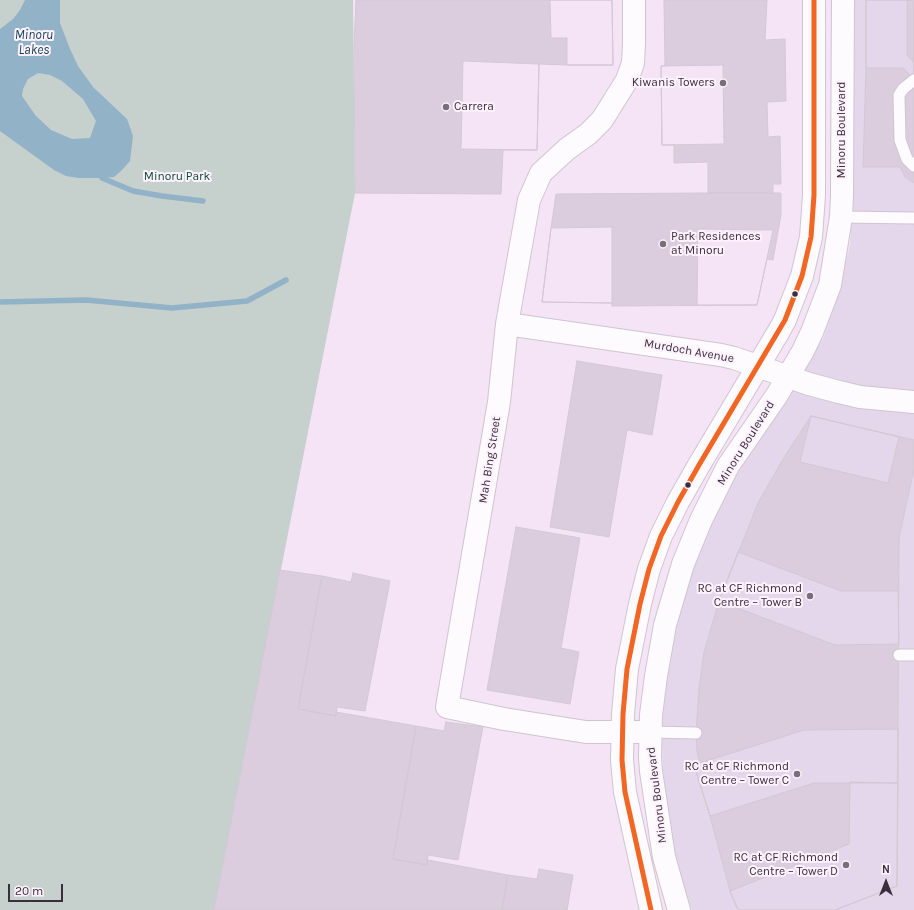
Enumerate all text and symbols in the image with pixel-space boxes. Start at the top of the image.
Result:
water label: Minoru Lakes [15,27,53,58]
place label: Kiwanis Towers [632,76,715,90]
marker: Kiwanis Towers [718,78,728,88]
street label: Minoru Boulevard [835,82,849,178]
place label: Carrera [454,100,494,114]
marker: Carrera [441,102,451,112]
park label: Minoru Park [144,170,210,184]
place label: Park Residences at Minoru [671,230,761,258]
marker: Park Residences at Minoru [658,239,668,249]
unlabelled marker [790,289,800,299]
street label: Murdoch Avenue [643,336,735,366]
street label: Minoru Boulevard [714,398,778,488]
street label: Mah Bing Street [476,416,504,504]
unlabelled marker [683,480,693,490]
place label: RC at CF Richmond Centre – Tower B [697,582,802,610]
marker: RC at CF Richmond Centre – Tower B [805,591,815,601]
street label: Minoru Boulevard [644,746,670,844]
place label: RC at CF Richmond Centre – Tower C [684,760,789,788]
marker: RC at CF Richmond Centre – Tower C [792,769,802,779]
place label: RC at CF Richmond Centre – Tower D [733,851,838,879]
marker: RC at CF Richmond Centre – Tower D [841,860,851,870]
north arrow [866,862,906,902]
text: N [882,863,890,876]
scale bar [10,876,65,902]
text: 20 m [15,884,43,898]

